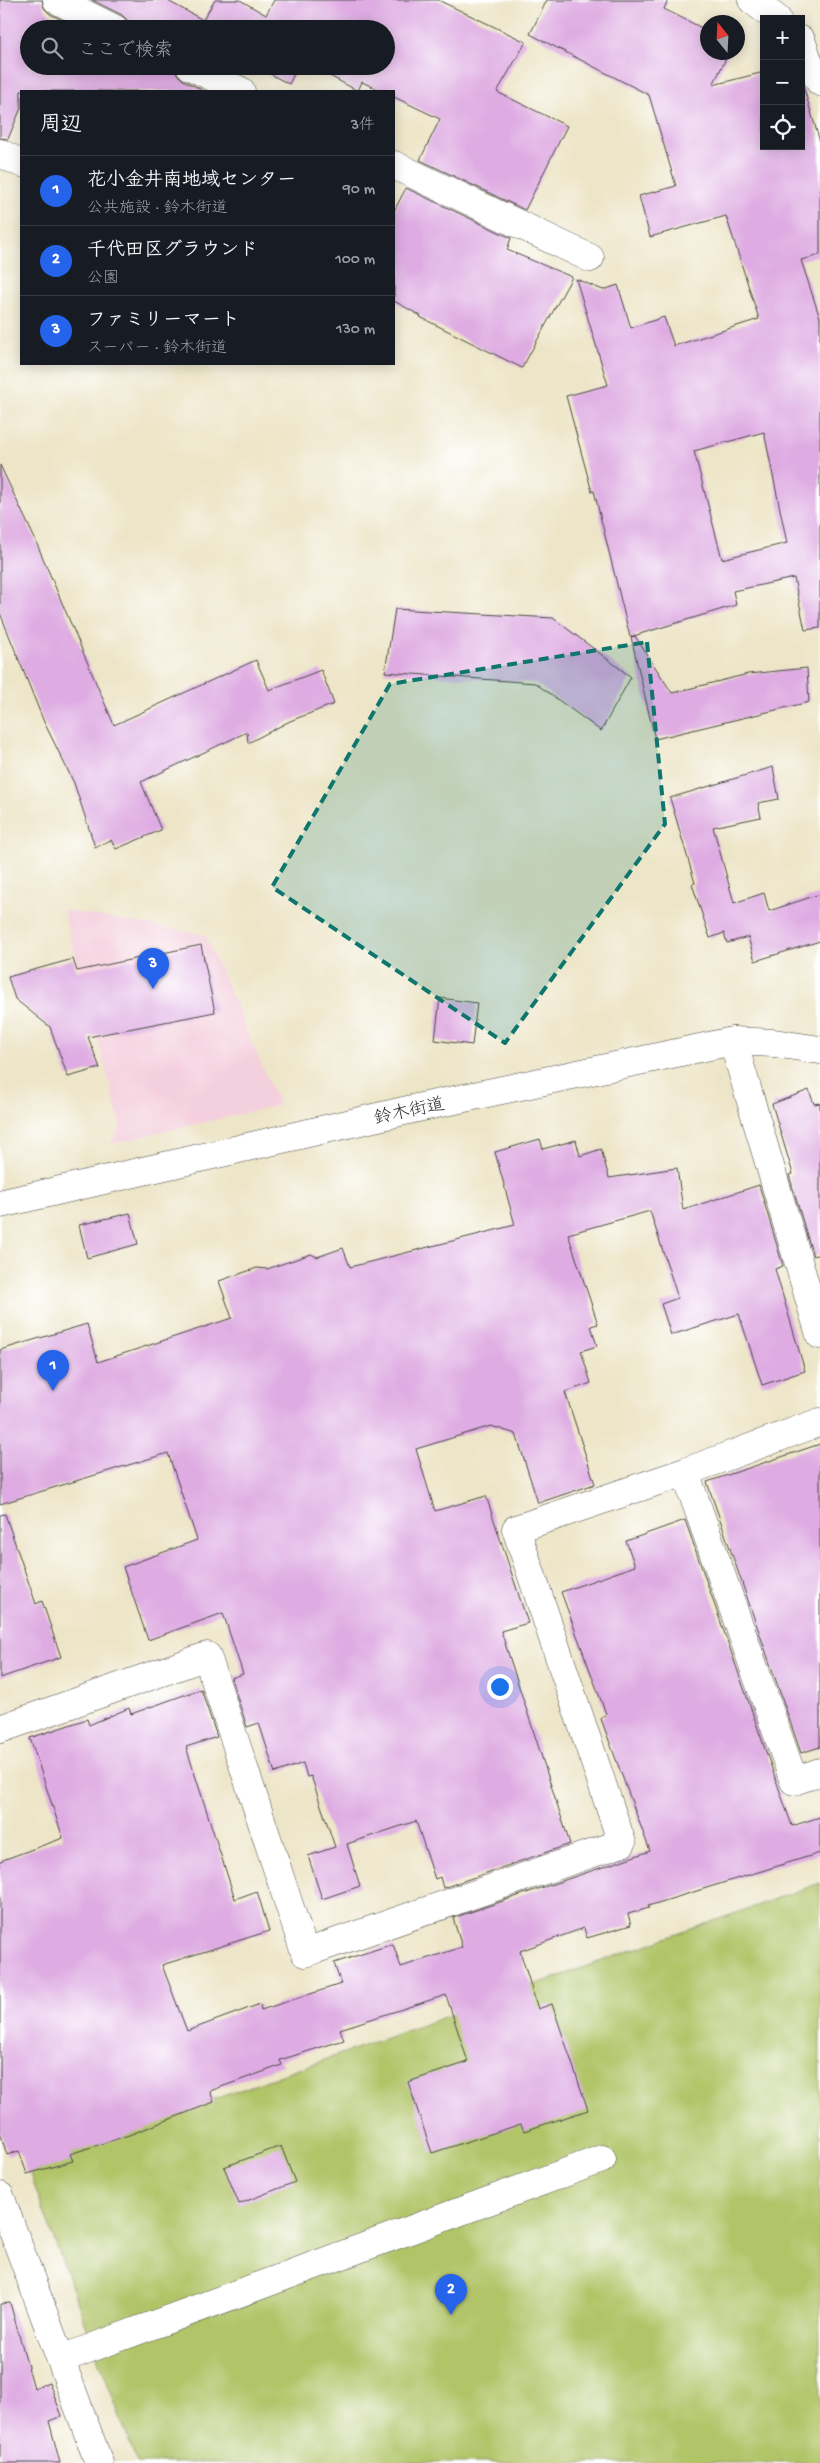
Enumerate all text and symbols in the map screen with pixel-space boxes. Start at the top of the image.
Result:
north arrow [700,15,745,60]
map controls [760,15,805,150]
button: + [760,15,805,60]
search box [20,20,395,75]
icon: search [38,34,66,62]
text: ここで検索 [78,40,173,63]
button: − [760,60,805,105]
button: locate [760,105,805,150]
text: 周辺 [40,114,82,139]
text: 3件 [351,117,375,136]
text: 花小金井南地域センター [87,170,296,193]
text: 1 [53,181,59,200]
text: 90 m [343,181,375,200]
text: 公共施設 · 鈴木街道 [87,200,228,219]
text: 千代田区グラウンド [87,240,258,263]
text: 2 [52,251,60,270]
text: 100 m [335,251,375,270]
text: 公園 [87,270,119,289]
text: ファミリーマート [87,310,240,333]
text: 3 [52,321,60,340]
text: 130 m [336,321,375,340]
text: スーパー · 鈴木街道 [87,340,227,359]
pin: 3 [137,948,169,989]
street label: 鈴木街道 [372,1094,447,1130]
pin: 1 [37,1350,69,1391]
your location [487,1674,513,1700]
pin: 2 [435,2274,467,2315]

